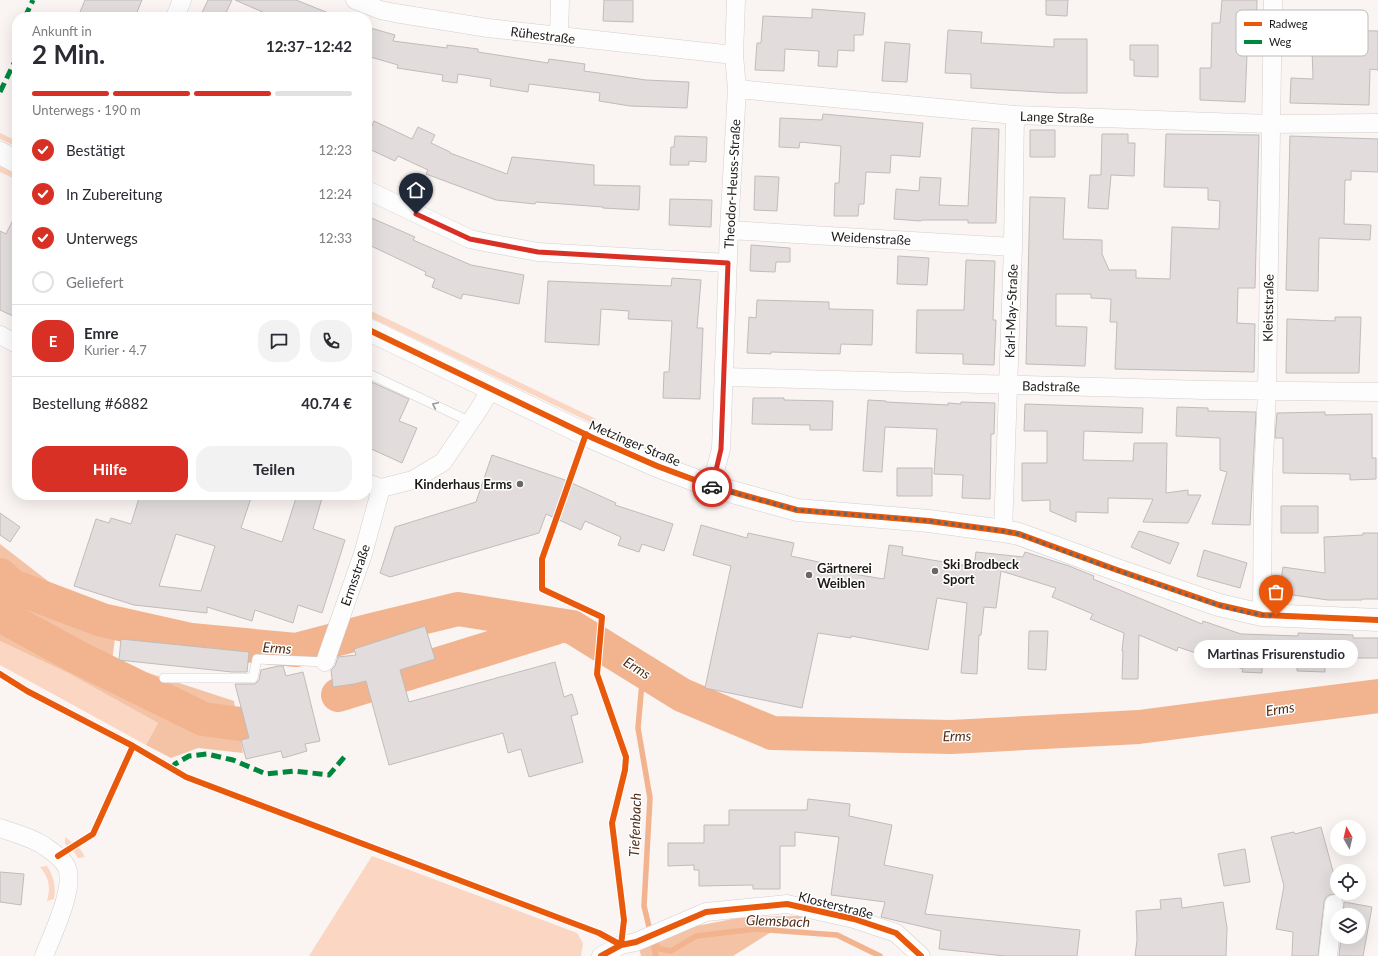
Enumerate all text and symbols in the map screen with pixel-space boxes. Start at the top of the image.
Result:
legend [1236,10,1368,56]
text: Radweg [1269,17,1308,30]
text: Ankunft in [32,23,92,39]
street label: Rühestraße [510,23,576,47]
text: Weg [1269,35,1292,48]
text: 12:37–12:42 [266,37,352,55]
text: 2 Min. [32,38,105,70]
text: Unterwegs · 190 m [32,102,141,118]
street label: Lange Straße [1020,108,1094,126]
street label: Theodor-Heuss-Straße [721,119,743,249]
icon: check [32,139,54,161]
text: Bestätigt [66,141,125,159]
text: 12:23 [319,142,352,158]
pin [399,173,433,214]
icon: home [405,179,427,201]
icon: check [32,183,54,205]
text: In Zubereitung [66,185,162,203]
text: 12:24 [319,186,352,202]
icon: check [32,227,54,249]
street label: Weidenstraße [831,228,911,248]
text: Unterwegs [66,229,138,247]
text: 12:33 [319,230,352,246]
street label: Karl-May-Straße [1001,263,1021,358]
text: Geliefert [66,273,124,291]
street label: Kleiststraße [1259,274,1277,342]
button: chat [258,320,300,362]
button: phone [310,320,352,362]
text: Emre [84,324,118,342]
text: E [49,332,57,350]
text: Kurier · 4.7 [84,342,147,358]
street label: Badstraße [1022,377,1080,395]
text: Bestellung #6882 [32,394,148,412]
text: 40.74 € [301,394,352,412]
one-way arrow [432,402,440,410]
street label: Metzinger Straße [587,417,683,470]
button: Hilfe [32,446,188,492]
button: Teilen [196,446,352,492]
courier [692,467,732,507]
place label: Kinderhaus Erms [414,476,512,492]
icon: car [701,476,723,498]
marker: Kinderhaus Erms [515,479,525,489]
street label: Ermsstraße [337,542,373,608]
place label: Ski Brodbeck Sport [943,556,1019,587]
place label: Gärtnerei Weiblen [817,560,872,591]
marker: Ski Brodbeck Sport [930,566,940,576]
marker: Gärtnerei Weiblen [804,570,814,580]
pin [1259,575,1293,616]
icon: bag [1265,581,1287,603]
water label: Erms [262,638,292,657]
callout: Martinas Frisurenstudio [1194,640,1358,668]
text: Martinas Frisurenstudio [1207,646,1345,662]
water label: Erms [621,653,654,683]
water label: Erms [1265,698,1296,719]
water label: Erms [942,727,972,744]
water label: Tiefenbach [625,793,644,857]
north arrow [1330,820,1366,856]
map controls [1330,820,1366,944]
button: locate [1330,864,1366,900]
street label: Klosterstraße [797,888,875,922]
button: layers [1330,908,1366,944]
water label: Glemsbach [746,911,810,930]

